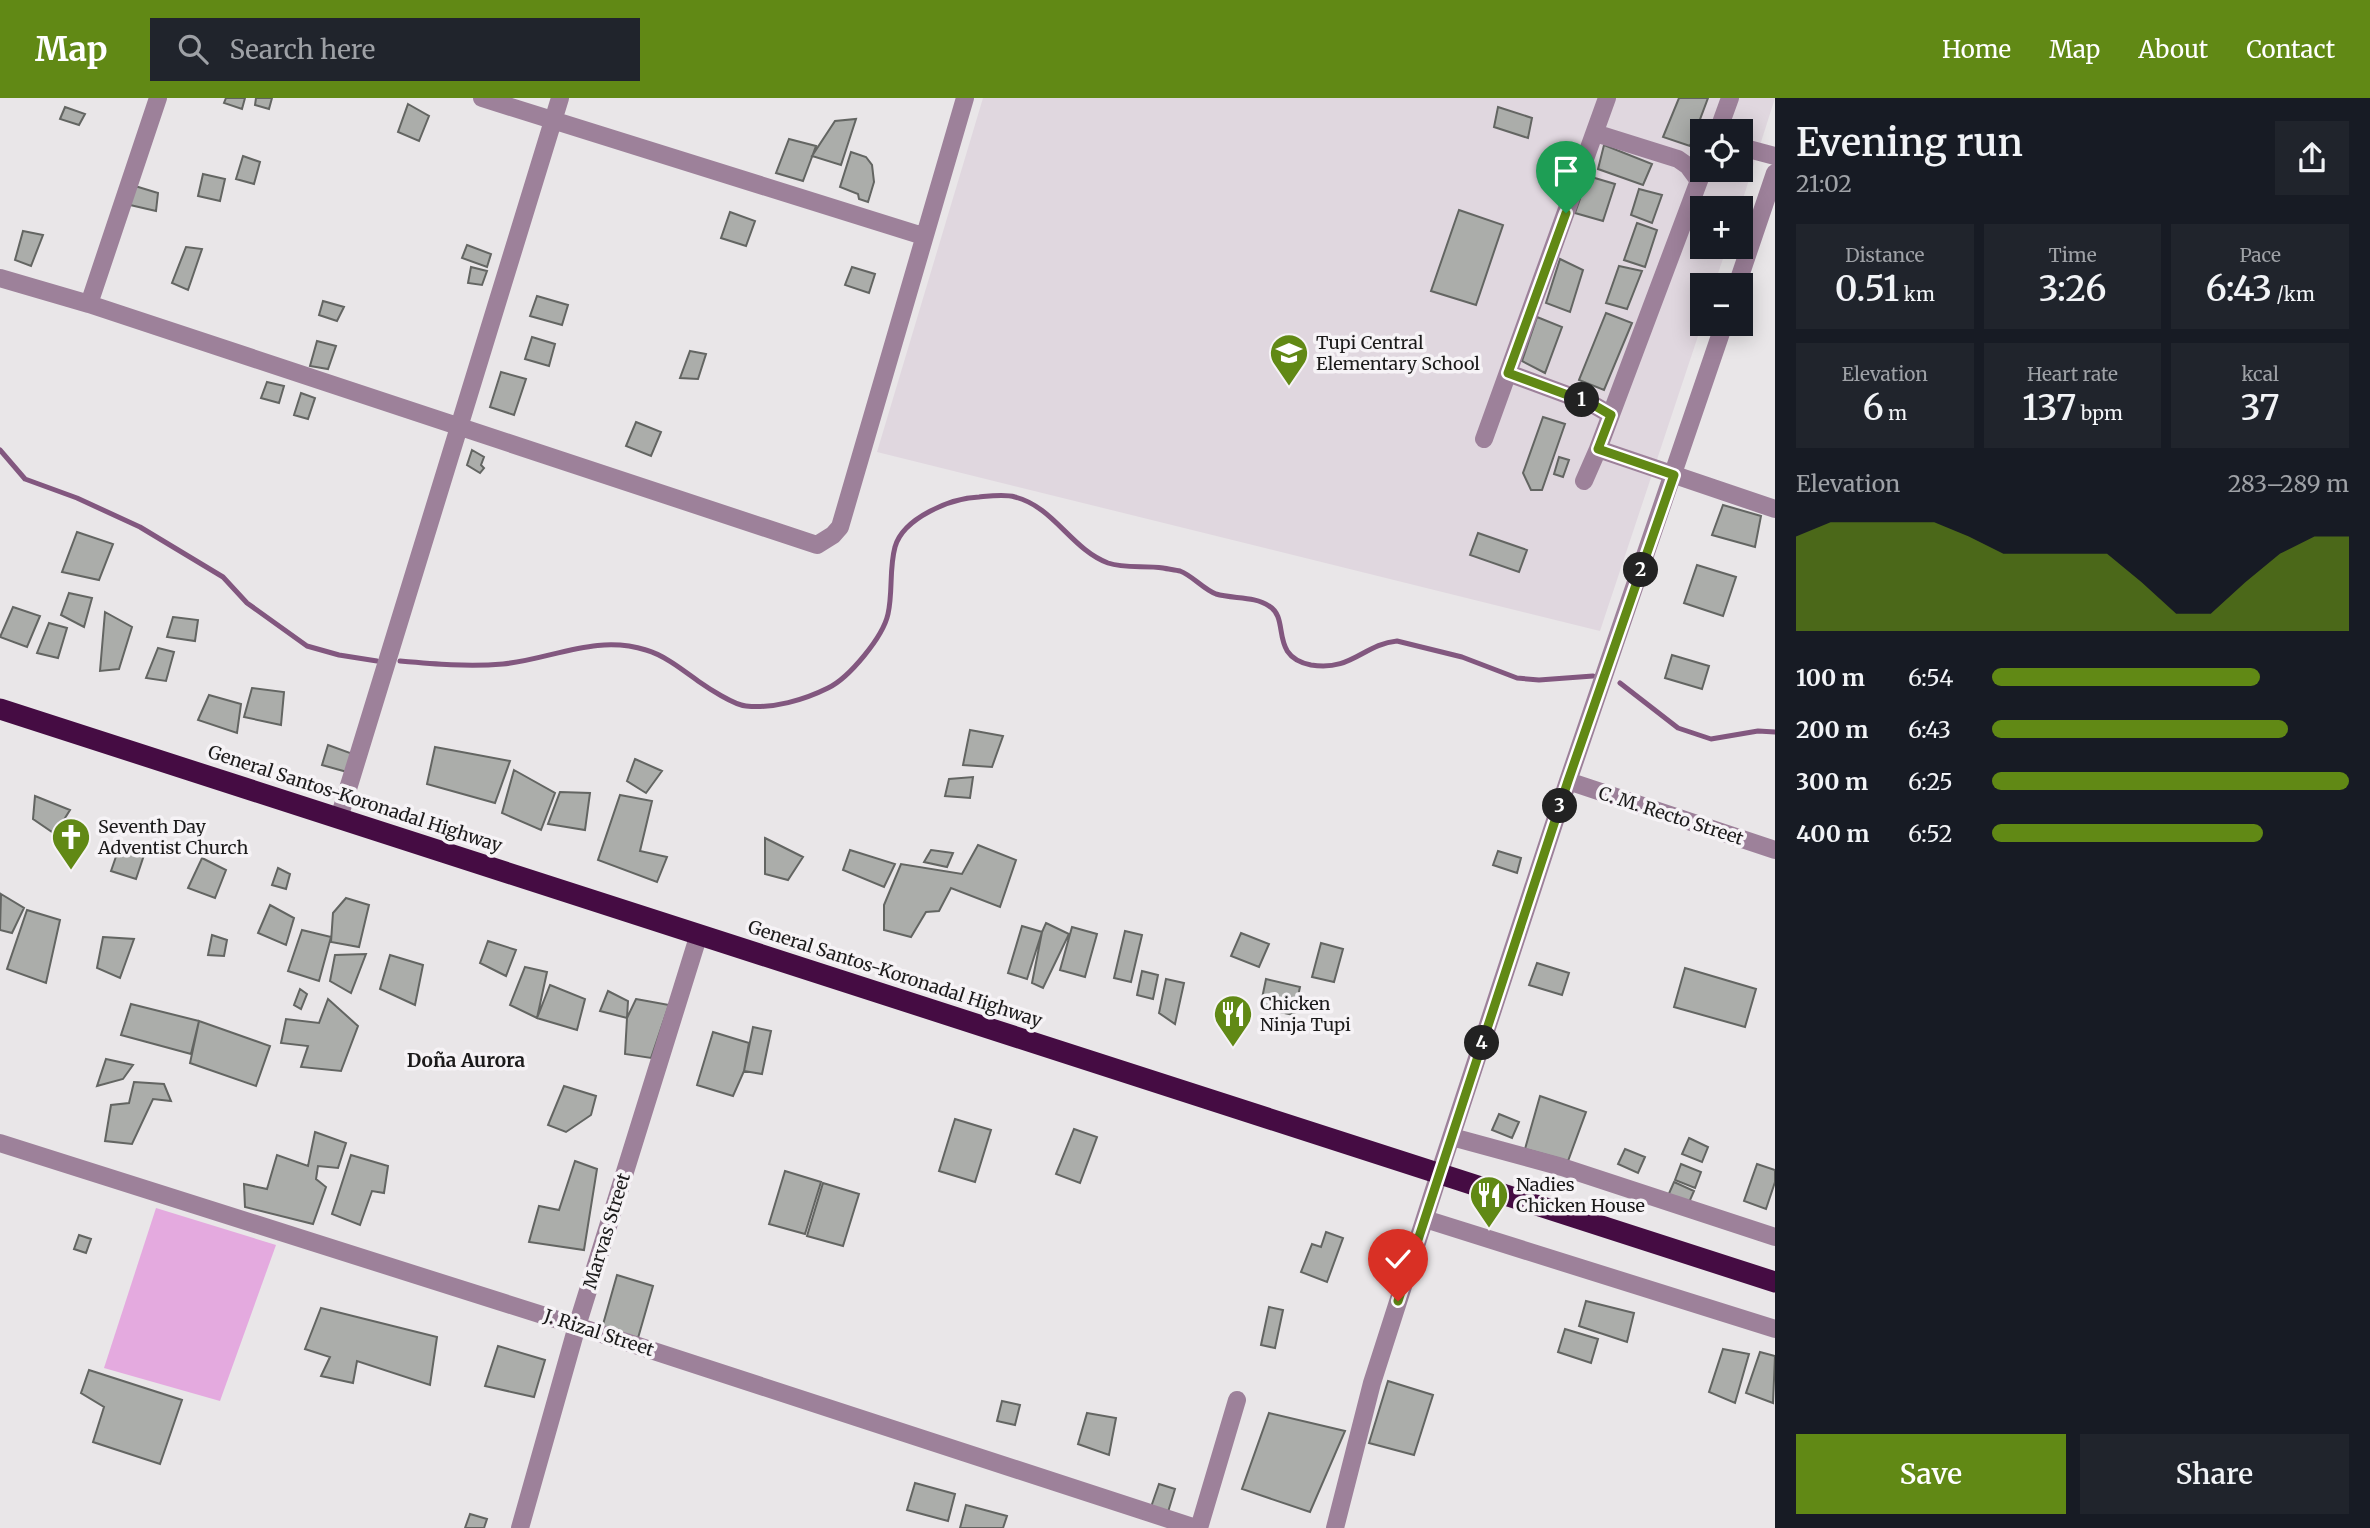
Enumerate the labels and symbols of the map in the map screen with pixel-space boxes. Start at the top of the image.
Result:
pin [1536,141,1596,213]
place label: Tupi Central Elementary School [1316,331,1480,375]
school or university icon: Tupi Central Elementary School [1268,332,1310,387]
pin: 1 [1564,382,1600,418]
pin: 2 [1624,552,1658,588]
street label: General Santos-Koronadal Highway [205,740,506,857]
street label: C. M. Recto Street [1596,781,1747,850]
pin: 3 [1542,788,1578,824]
place label: Seventh Day Adventist Church [97,815,248,859]
church icon: Seventh Day Adventist Church [50,816,92,871]
street label: General Santos-Koronadal Highway [745,915,1046,1032]
place label: Chicken Ninja Tupi [1260,992,1351,1036]
restaurant icon: Chicken Ninja Tupi [1212,993,1254,1048]
pin: 4 [1464,1026,1500,1060]
district label: Doña Aurora [407,1048,526,1072]
street label: Marvas Street [578,1170,635,1292]
place label: Nadies Chicken House [1516,1173,1645,1217]
restaurant icon: Nadies Chicken House [1468,1174,1510,1229]
pin [1368,1229,1428,1301]
street label: J. Rizal Street [540,1304,657,1361]

